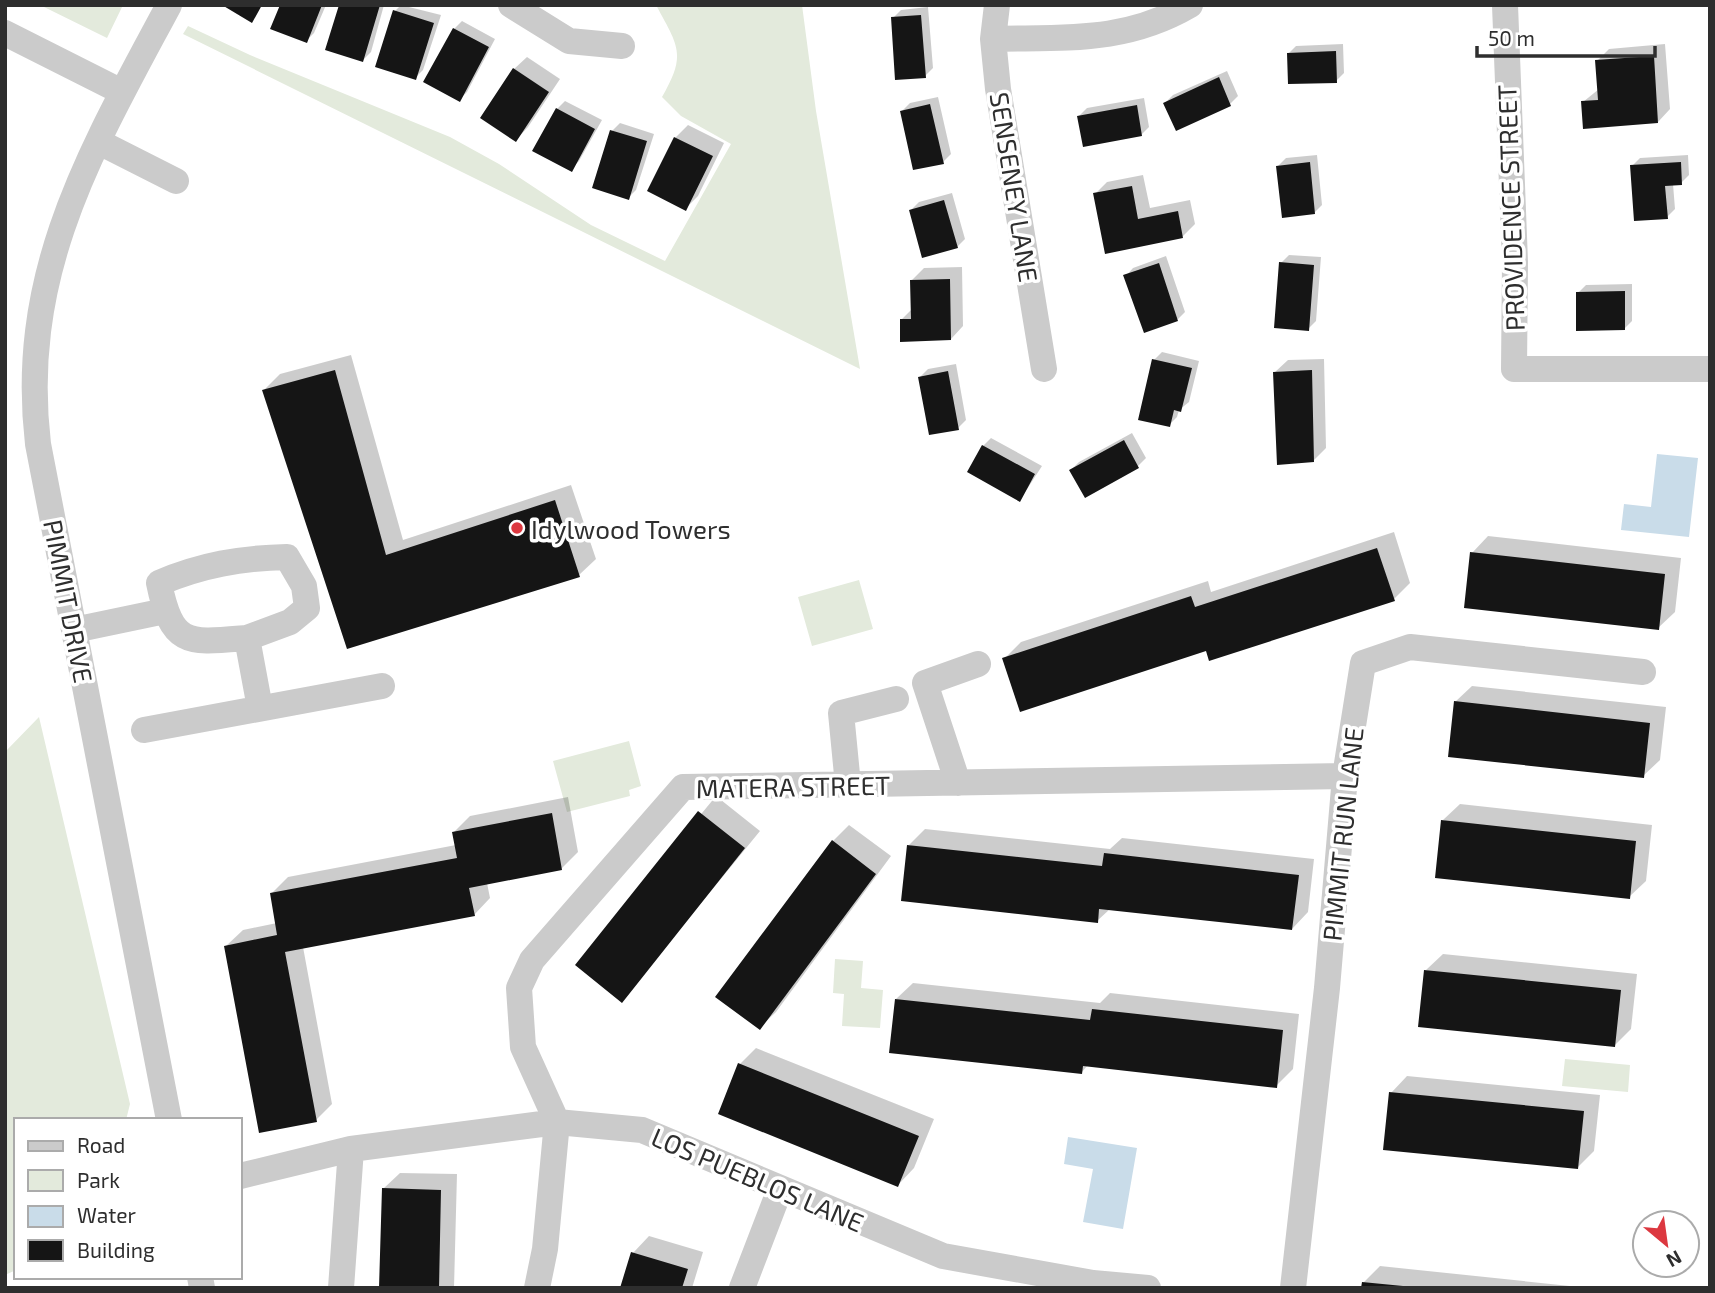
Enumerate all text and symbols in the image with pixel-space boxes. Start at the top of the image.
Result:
scale bar [1477,14,1656,58]
text: 50 m [1488,25,1535,50]
street label: PROVIDENCE STREET [1490,84,1530,332]
street label: SENSENEY LANE [985,90,1045,284]
place label: Idylwood Towers [531,513,731,544]
street label: PIMMIT DRIVE [38,517,100,685]
marker: Idylwood Towers [509,520,525,536]
street label: PIMMIT RUN LANE [1315,726,1369,942]
street label: MATERA STREET [695,769,891,803]
legend [14,1118,242,1279]
street label: LOS PUEBLOS LANE [647,1120,869,1238]
text: Road [77,1132,125,1157]
text: Park [77,1167,120,1192]
text: Water [77,1202,136,1227]
north arrow [1631,1209,1701,1279]
text: Building [77,1237,155,1262]
text: N [1663,1246,1686,1273]

